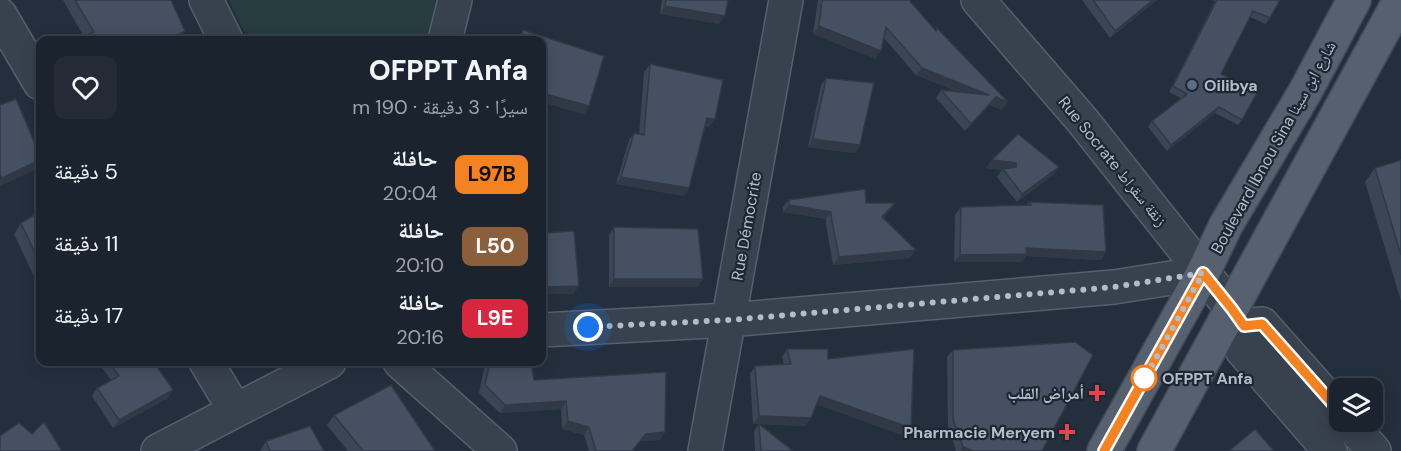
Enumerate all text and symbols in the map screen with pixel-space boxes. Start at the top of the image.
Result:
street label: Boulevard Ibnou Sina شارع ابن سينا [1206,37,1341,257]
text: OFPPT Anfa [369,52,528,89]
button: heart [54,56,117,119]
place label: Oilibya [1204,75,1258,96]
marker: Oilibya [1185,78,1199,92]
street label: Rue Socrate زنقة سقراط [1054,92,1172,231]
text: سيرًا · 3 دقيقة · 190 m [352,94,528,120]
text: حافلة [392,144,437,173]
text: 5 دقيقة [54,157,118,186]
text: L97B [467,160,516,188]
street label: Rue Démocrite [727,170,766,282]
text: 20:04 [383,180,437,206]
text: حافلة [398,216,444,245]
text: 11 دقيقة [54,229,118,258]
text: L50 [475,232,515,260]
text: 20:10 [395,252,444,278]
text: حافلة [398,288,444,317]
text: 17 دقيقة [54,301,123,330]
text: L9E [477,304,513,332]
your location [573,312,603,342]
text: 20:16 [396,324,444,350]
marker: OFPPT Anfa [1131,365,1157,391]
place label: OFPPT Anfa [1162,368,1253,389]
map controls [1329,378,1383,432]
button: layers [1329,378,1383,432]
place label: أمراض القلب [1008,383,1084,404]
marker: أمراض القلب [1088,384,1106,402]
place label: Pharmacie Meryem [903,422,1055,443]
marker: Pharmacie Meryem [1060,425,1074,439]

